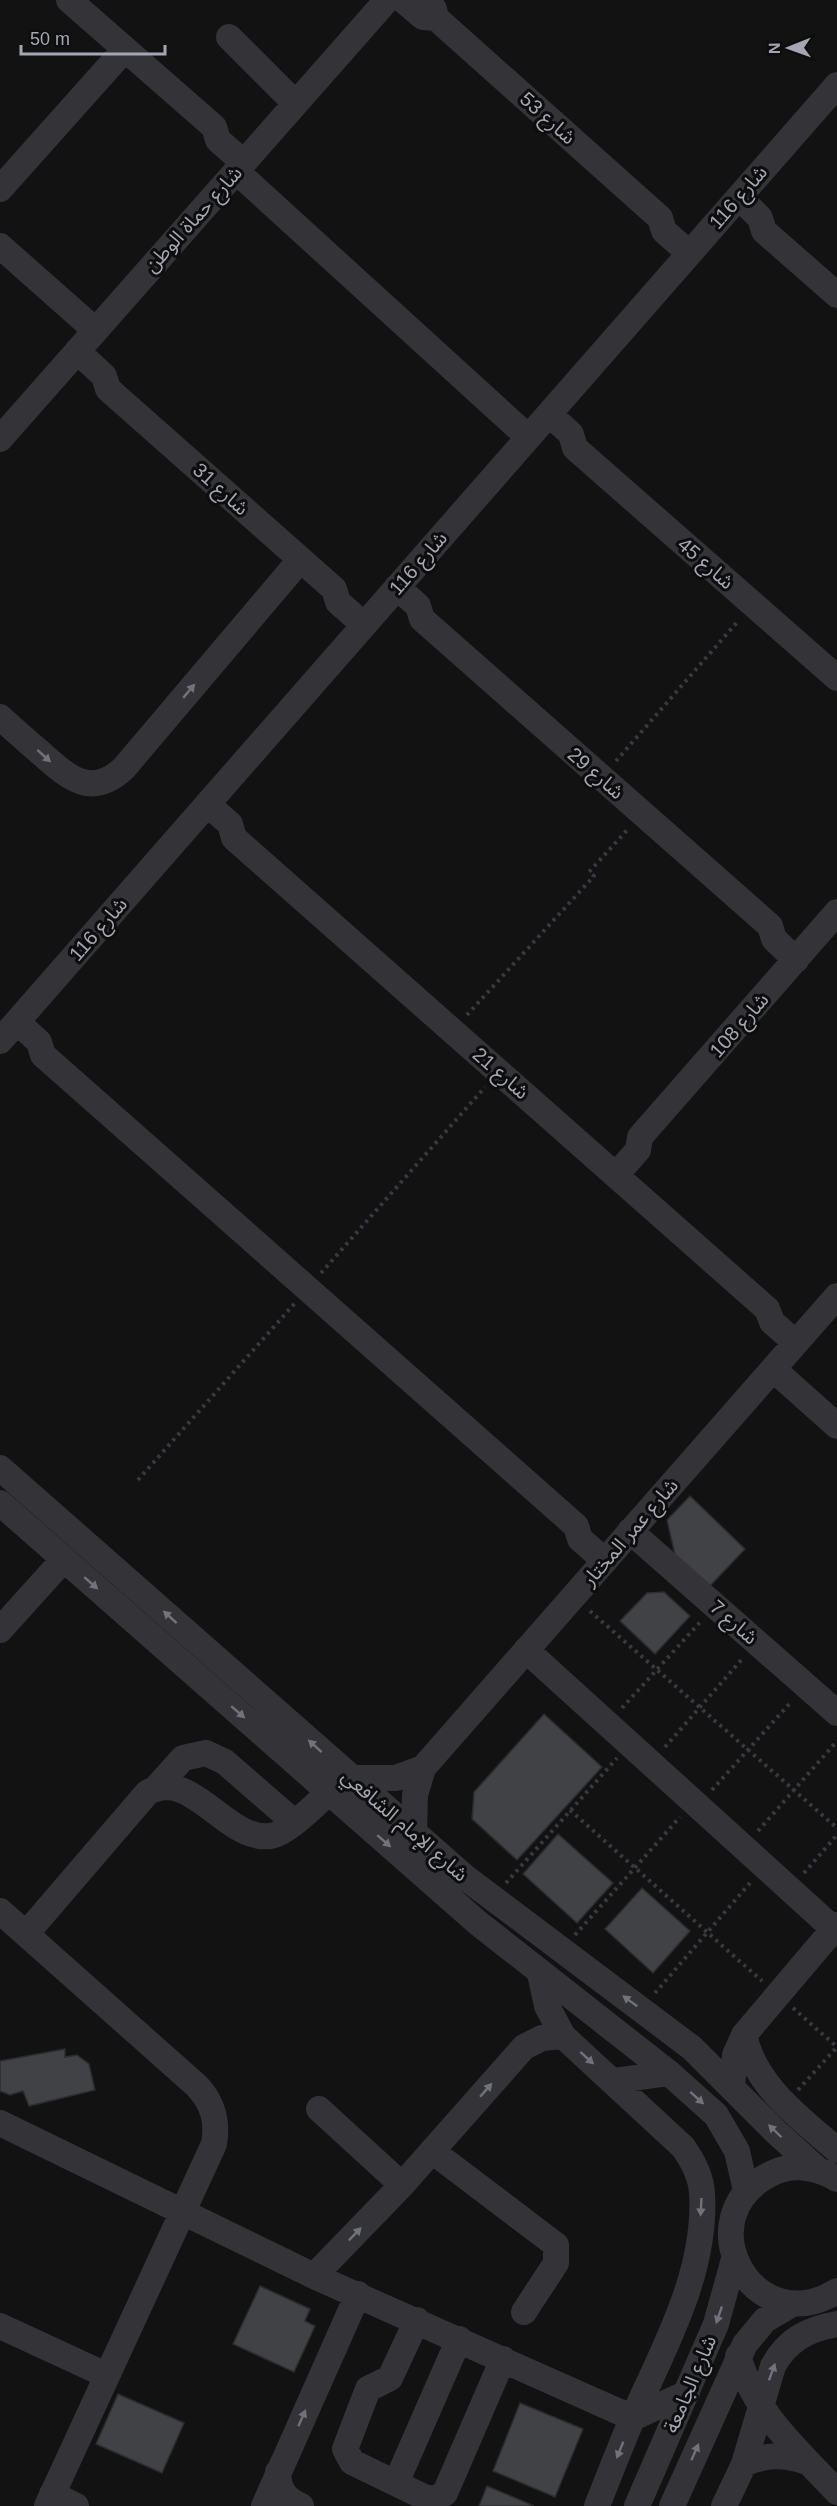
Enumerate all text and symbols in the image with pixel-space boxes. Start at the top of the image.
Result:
scale bar [21,18,165,56]
north arrow [759,18,819,78]
text: 50 m [30,29,70,49]
text: N [766,42,783,54]
street label: شارع 53 [513,87,580,151]
street label: شارع 116 [705,161,774,236]
street label: شارع حماة الوطن [140,162,249,279]
street label: شارع 31 [186,458,253,522]
street label: شارع 116 [385,527,454,602]
street label: شارع 45 [671,533,738,596]
one-way arrow [183,683,196,699]
street label: شارع 29 [561,743,628,806]
one-way arrow [36,749,51,763]
street label: شارع 116 [65,893,134,968]
street label: شارع 108 [705,988,776,1064]
street label: شارع 21 [466,1043,533,1106]
street label: شارع عمر المختار [577,1474,685,1593]
one-way arrow [83,1576,98,1589]
street label: شارع 7 [703,1595,762,1652]
one-way arrow [162,1610,177,1624]
one-way arrow [230,1705,245,1719]
one-way arrow [308,1739,323,1753]
street label: شارع الإمام الشافعي [335,1764,472,1889]
one-way arrow [376,1834,391,1847]
one-way arrow [622,1995,638,2007]
one-way arrow [580,2051,595,2065]
one-way arrow [479,2082,493,2097]
one-way arrow [689,2091,704,2104]
one-way arrow [767,2124,782,2138]
one-way arrow [697,2197,706,2216]
one-way arrow [348,2226,362,2241]
one-way arrow [714,2306,724,2324]
street label: شارع الجامعة [660,2332,724,2438]
one-way arrow [767,2363,777,2381]
one-way arrow [297,2409,307,2427]
one-way arrow [615,2441,624,2459]
one-way arrow [691,2444,700,2461]

